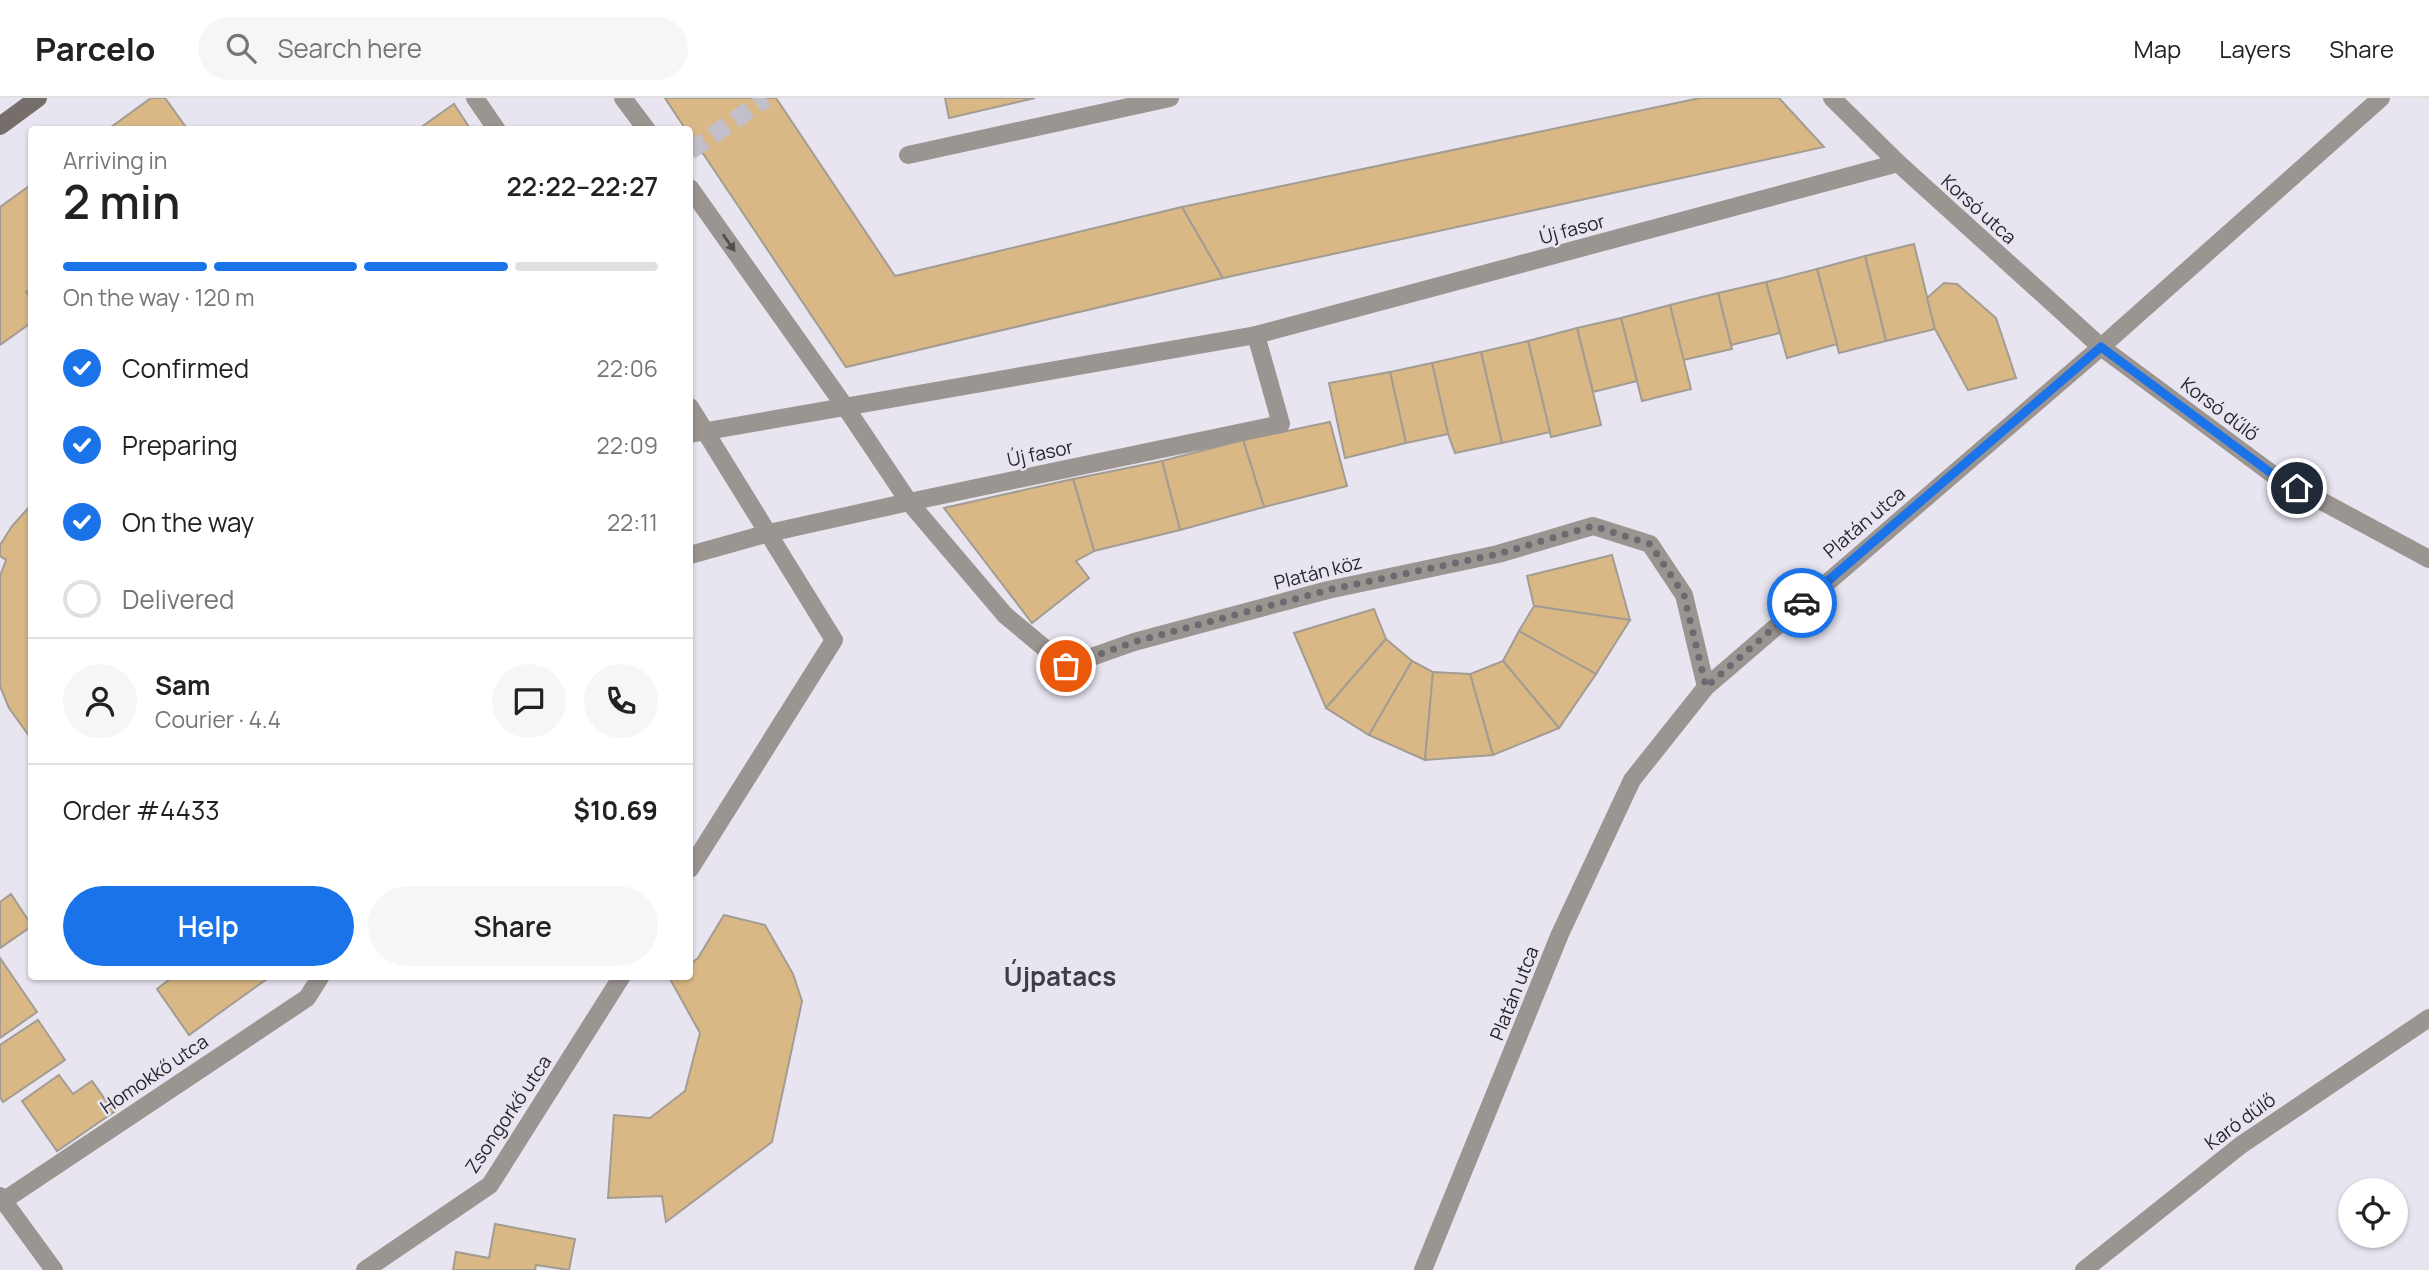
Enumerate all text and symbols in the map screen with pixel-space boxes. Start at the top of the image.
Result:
search box [198,17,688,80]
text: Parcelo [35,26,156,71]
icon: search [222,29,260,67]
text: Search here [278,30,422,66]
text: Map [2134,32,2181,65]
text: Layers [2219,32,2291,65]
text: Share [2329,32,2394,65]
text: Arriving in [63,144,168,176]
text: 22:22–22:27 [506,168,658,204]
street label: Korsó utca [1936,168,2022,250]
text: 2 min [63,170,180,233]
street label: Új fasor [1536,208,1608,250]
one-way arrow [722,234,736,252]
text: On the way · 120 m [63,281,255,313]
icon: check [63,349,101,387]
text: Confirmed [122,350,249,386]
text: 22:06 [597,352,658,384]
street label: Korsó dűlő [2176,371,2264,447]
icon: check [63,426,101,464]
text: Preparing [122,427,238,463]
text: 22:09 [597,429,658,461]
street label: Új fasor [1005,433,1076,473]
pin [2267,458,2327,518]
icon: home [2278,469,2316,507]
street label: Platán utca [1818,480,1910,564]
icon: check [63,503,101,541]
text: On the way [122,504,254,540]
text: 22:11 [607,506,658,538]
street label: Platán köz [1271,549,1365,595]
courier [1767,568,1837,638]
text: Delivered [122,581,234,617]
icon: car [1783,584,1821,622]
pin [1036,636,1096,696]
icon: bag [1047,647,1085,685]
button: person [63,664,137,738]
button: chat [492,664,566,738]
button: phone [584,664,658,738]
text: Sam [155,667,210,703]
text: Courier · 4.4 [155,703,281,735]
text: Order #4433 [63,792,220,828]
text: $10.69 [574,792,658,828]
button: Help [63,886,354,966]
button: Share [368,886,658,966]
street label: Platán utca [1483,942,1545,1044]
district label: Újpatacs [1004,958,1116,994]
street label: Homokkő utca [95,1028,213,1120]
street label: Zsongorkő utca [459,1050,557,1178]
street label: Karó dűlő [2199,1086,2281,1156]
map controls [2338,1178,2408,1248]
button: locate [2338,1178,2408,1248]

